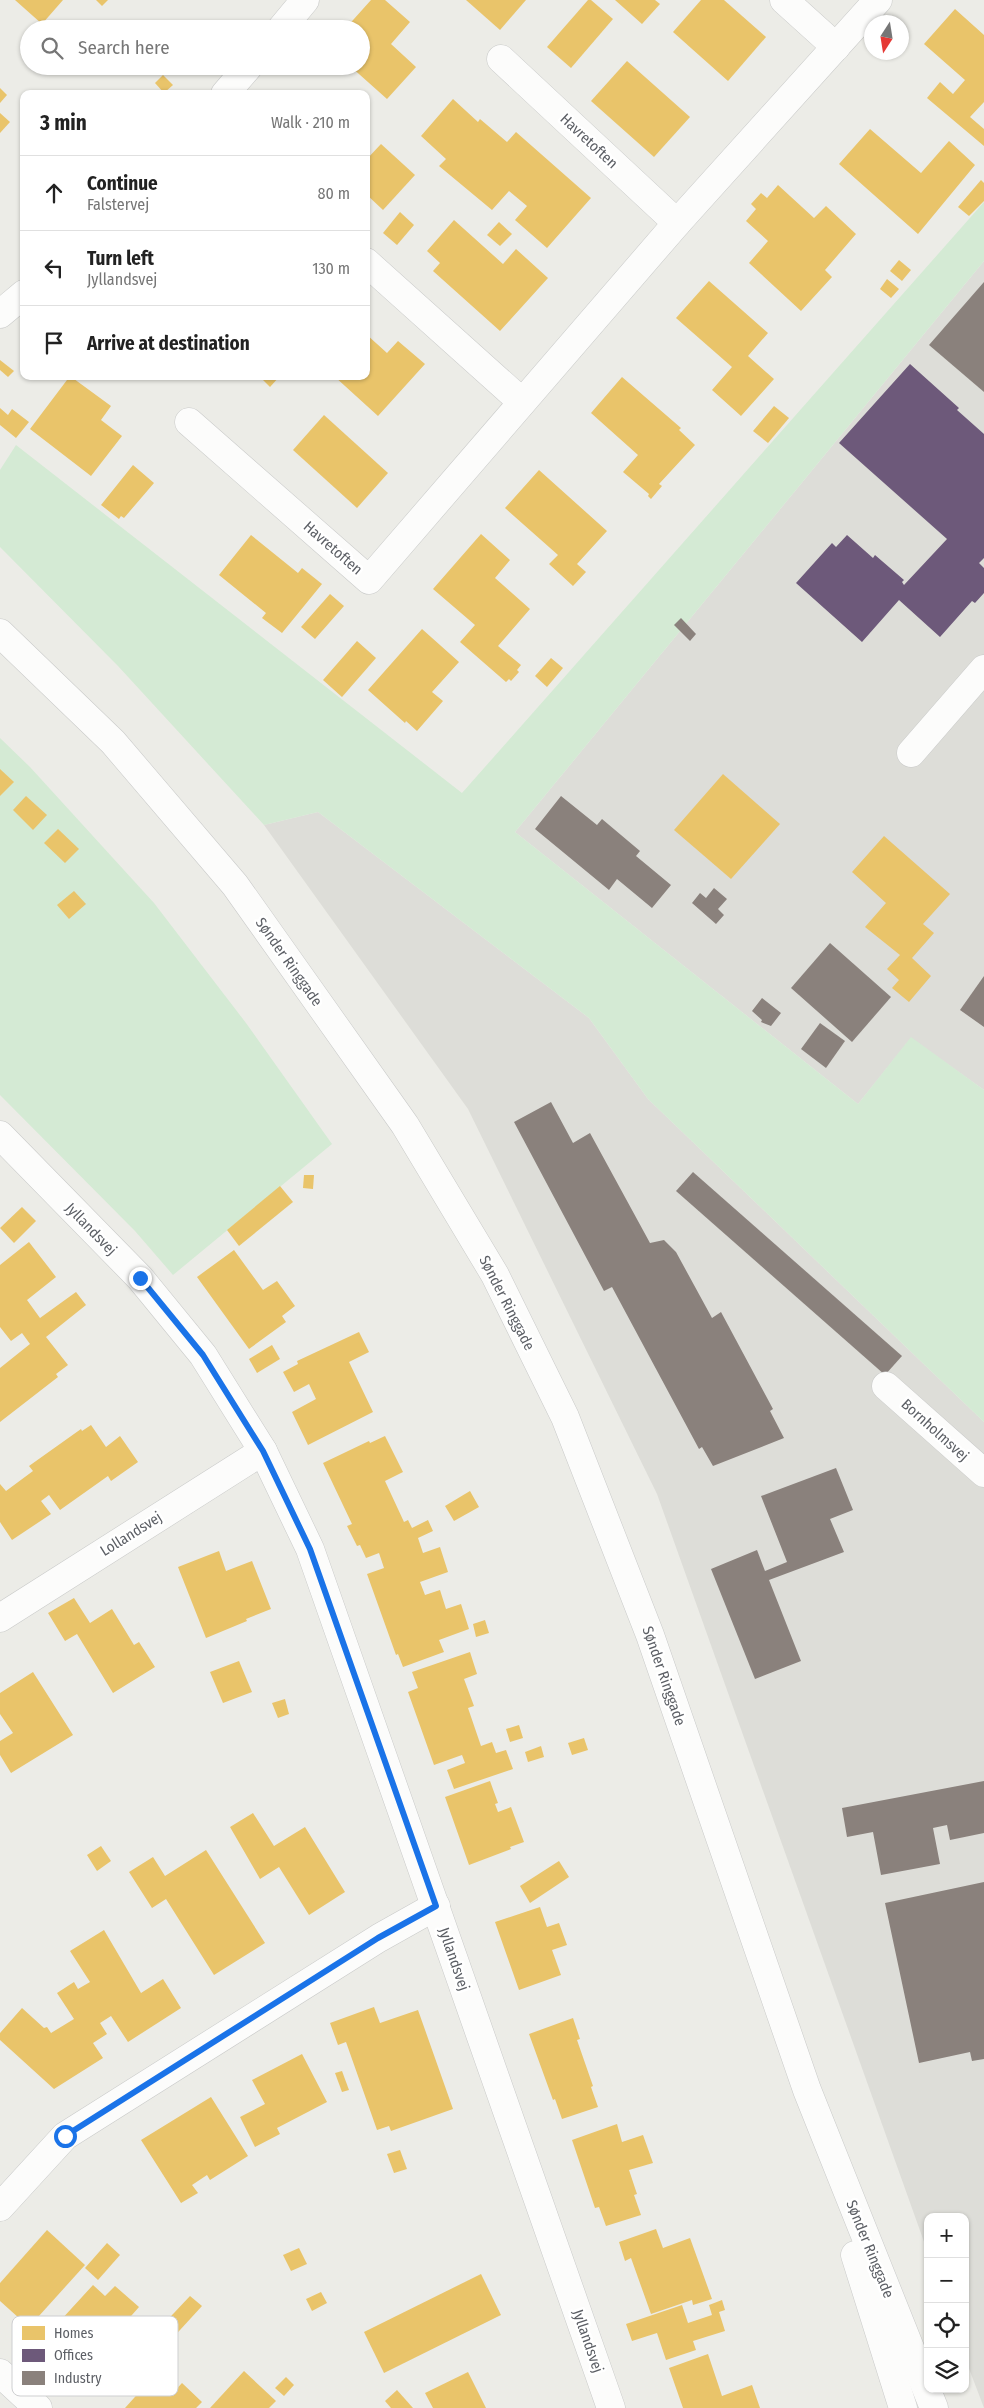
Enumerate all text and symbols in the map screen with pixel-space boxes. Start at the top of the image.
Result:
north arrow [864,15,909,60]
search box [20,20,370,75]
icon: search [38,34,66,62]
text: Search here [78,36,170,59]
text: 3 min [40,110,87,136]
street label: Havretoften [556,110,622,172]
text: Walk · 210 m [271,113,350,132]
text: Continue [87,172,158,195]
icon: ahead [40,179,68,207]
text: 80 m [318,184,350,203]
text: Falstervej [87,195,149,214]
text: Turn left [87,247,154,270]
icon: left [40,254,68,282]
text: 130 m [312,259,350,278]
text: Jyllandsvej [87,270,157,289]
icon: arrive [40,329,68,357]
text: Arrive at destination [87,332,250,355]
street label: Havretoften [300,517,366,579]
street label: Sønder Ringgade [252,914,326,1010]
street label: Jyllandsvej [62,1199,120,1259]
street label: Sønder Ringgade [475,1253,539,1353]
route end [129,1267,152,1290]
street label: Bornholmsvej [898,1395,972,1465]
street label: Lollandsvej [97,1508,165,1560]
street label: Sønder Ringgade [639,1624,689,1728]
street label: Jyllandsvej [435,1925,473,1993]
route start [54,2125,77,2148]
street label: Sønder Ringgade [842,2197,898,2301]
map controls [924,2213,969,2393]
button: + [924,2213,969,2258]
button: − [924,2258,969,2303]
button: locate [924,2303,969,2348]
street label: Jyllandsvej [569,2307,607,2375]
legend [12,2316,178,2396]
text: Homes [54,2325,94,2342]
text: Offices [54,2347,93,2364]
button: layers [924,2348,969,2393]
text: Industry [54,2370,102,2387]

